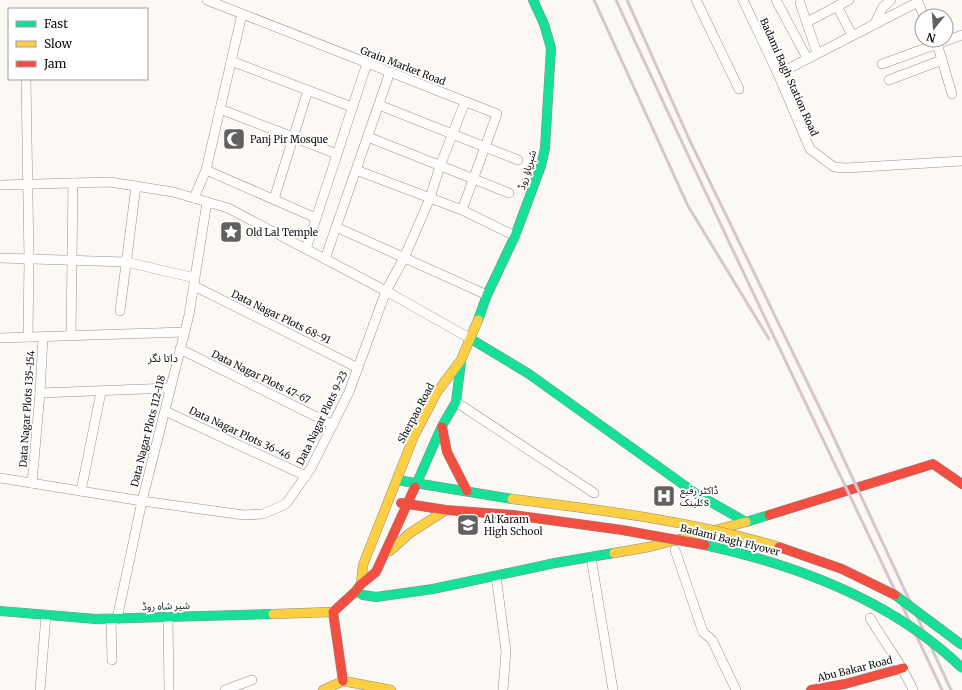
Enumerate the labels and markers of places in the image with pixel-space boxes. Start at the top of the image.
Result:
mosque icon: Panj Pir Mosque [221,126,247,152]
place label: Panj Pir Mosque [250,133,328,146]
place icon: Old Lal Temple [218,219,244,245]
place label: Old Lal Temple [246,226,318,239]
hospital icon: ڈاکٹر رفیع کلینکs [651,483,677,509]
place label: ڈاکٹر رفیع کلینکs [680,484,718,509]
school or university icon: Al Karam High School [455,512,481,538]
place label: Al Karam High School [483,513,543,538]

